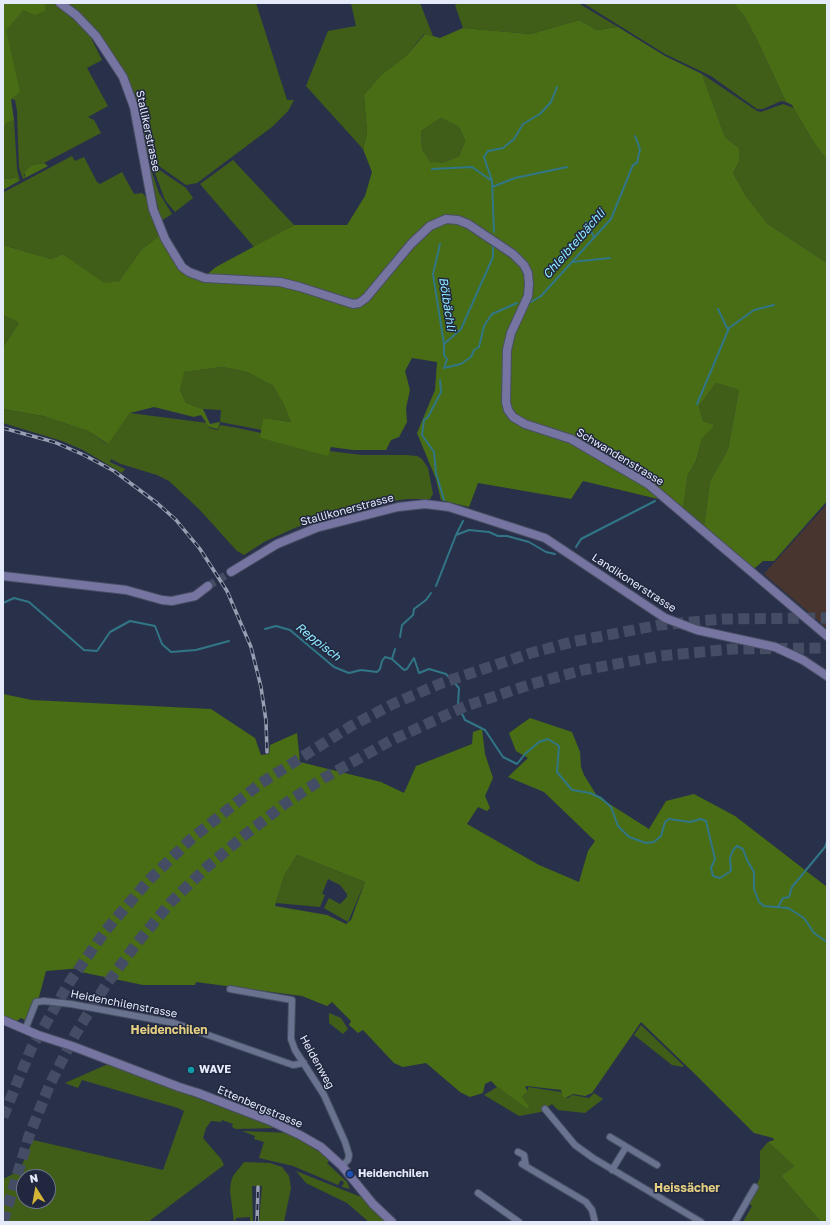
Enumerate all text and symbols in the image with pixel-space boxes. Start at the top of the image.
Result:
street label: Stallikerstrasse [133,89,163,173]
water label: Chleibtelbächli [540,206,608,282]
water label: Bölbächli [436,276,458,332]
street label: Schwandenstrasse [574,426,666,488]
street label: Stallikonerstrasse [299,491,395,529]
street label: Landikonerstrasse [589,551,679,615]
water label: Reppisch [293,620,343,664]
street label: Heidenchilenstrasse [69,987,179,1021]
district label: Heidenchilen [131,1023,207,1037]
street label: Heidenweg [297,1033,337,1091]
place label: WAVE [199,1063,231,1077]
marker: WAVE [186,1065,196,1075]
street label: Ettenbergstrasse [215,1083,305,1131]
place label: Heidenchilen [358,1167,429,1181]
north arrow [16,1169,56,1209]
marker: Heidenchilen [345,1169,355,1179]
text: N [28,1171,39,1185]
district label: Heissächer [654,1181,720,1195]

